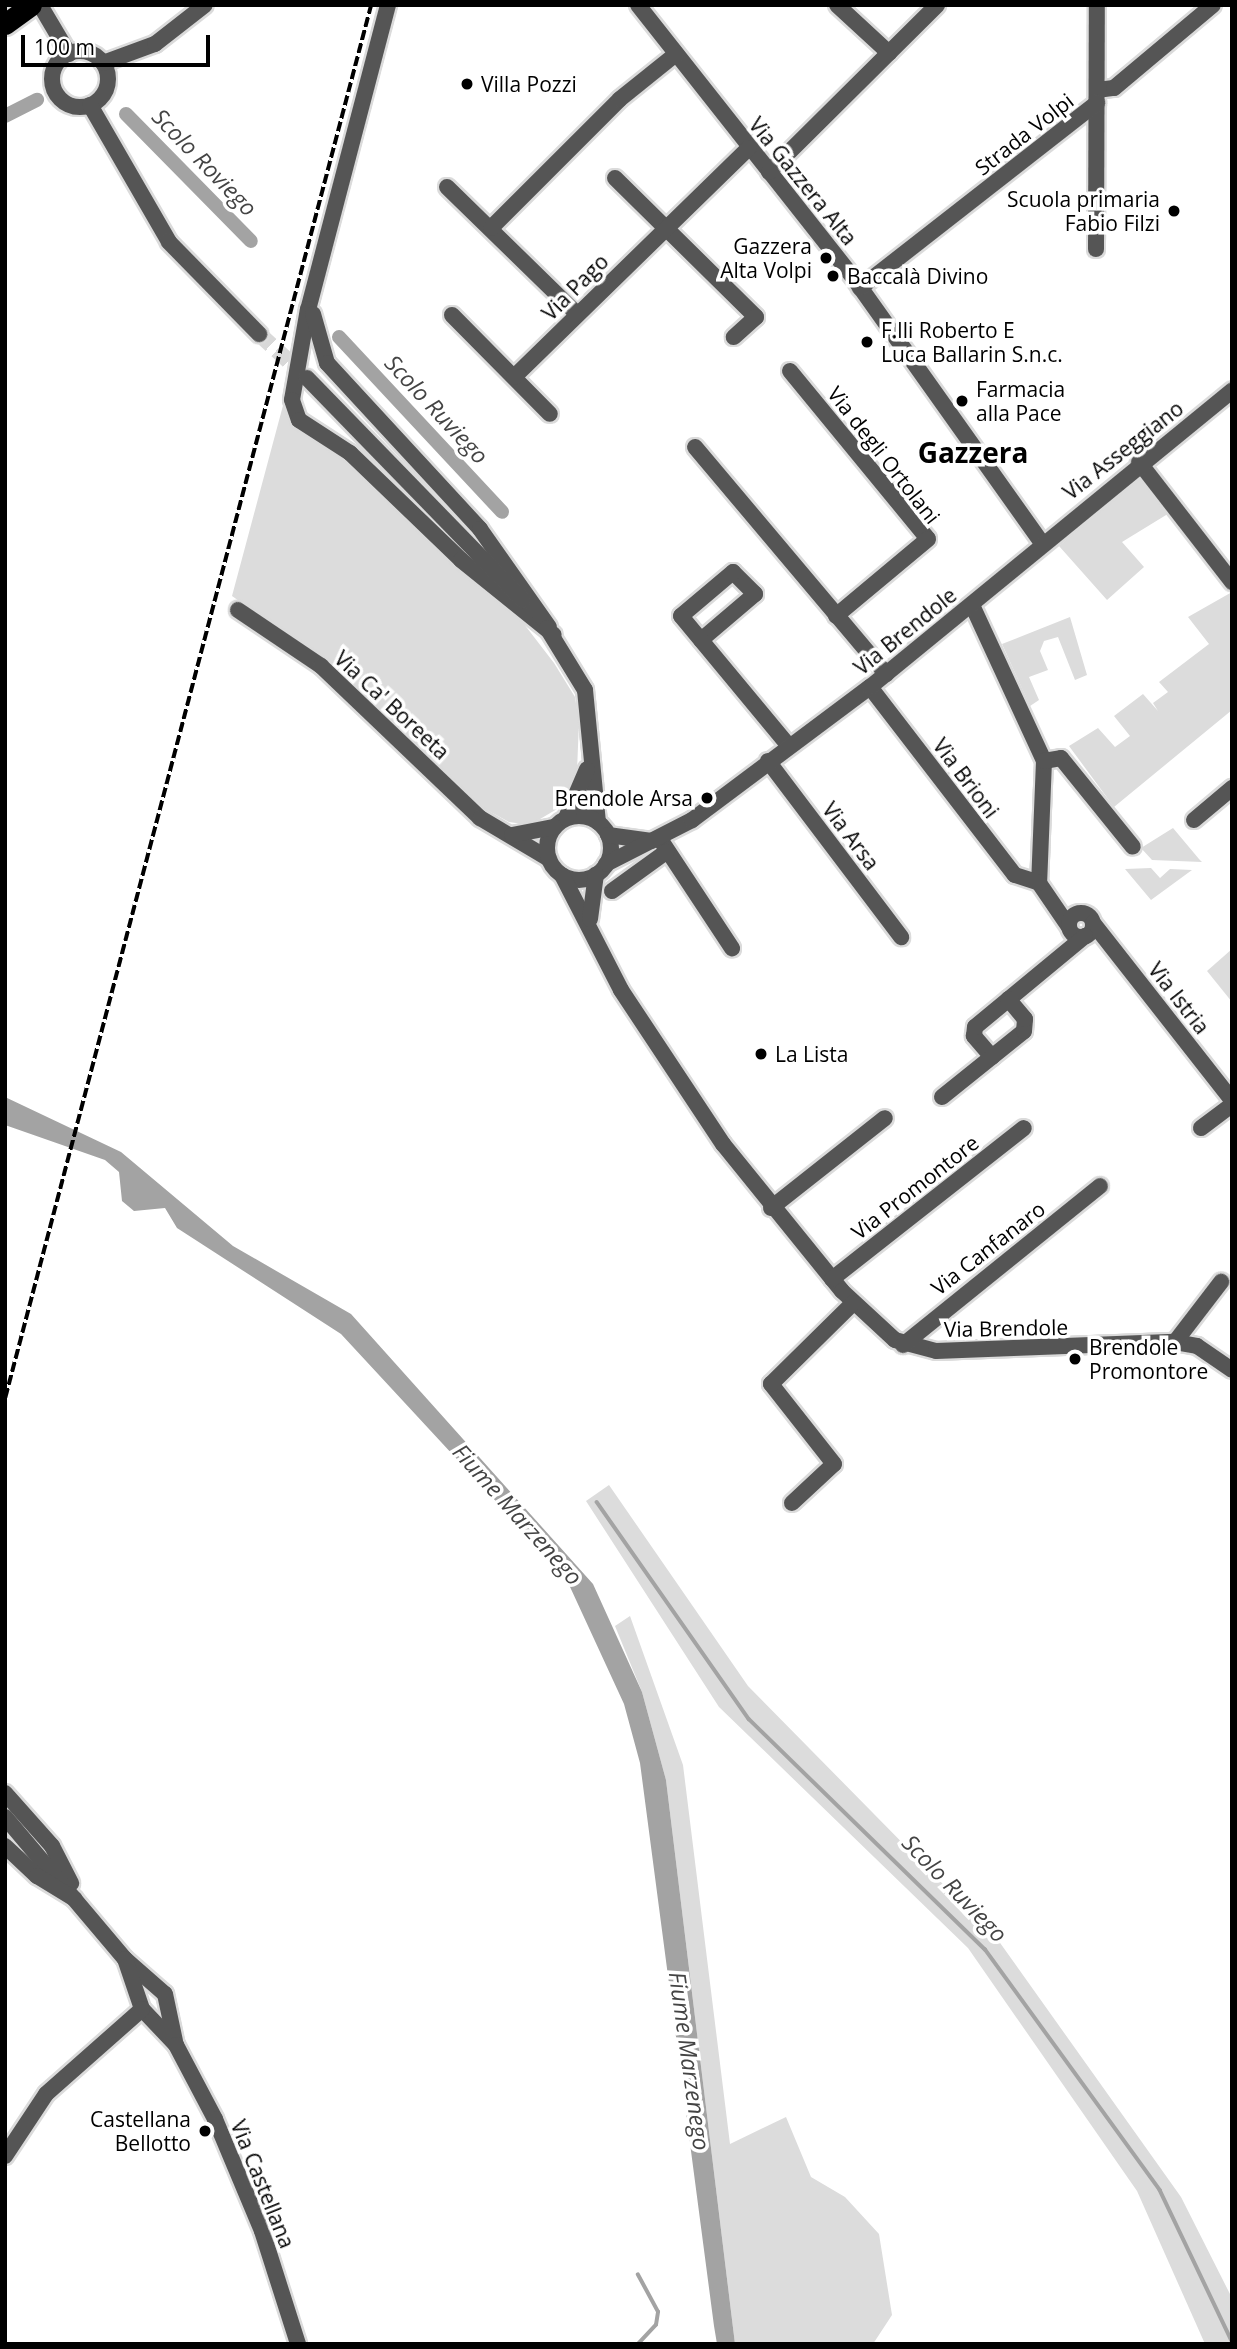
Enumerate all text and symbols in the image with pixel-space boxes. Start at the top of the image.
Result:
scale bar [24,21,214,65]
text: 100 m [34,33,95,61]
place label: Villa Pozzi [481,71,577,97]
marker: Villa Pozzi [459,76,475,92]
street label: Strada Volpi [970,88,1078,180]
water label: Scolo Roviego [147,103,263,221]
street label: Via Gazzera Alta [744,112,862,250]
place label: Scuola primaria Fabio Filzi [1007,186,1160,236]
marker: Scuola primaria Fabio Filzi [1166,203,1182,219]
place label: Gazzera Alta Volpi [720,233,812,283]
street label: Via Pago [537,249,613,325]
marker: Gazzera Alta Volpi [818,250,834,266]
place label: Baccalà Divino [847,263,988,289]
marker: Baccalà Divino [825,268,841,284]
place label: F.lli Roberto E Luca Ballarin S.n.c. [881,317,1063,367]
marker: F.lli Roberto E Luca Ballarin S.n.c. [859,334,875,350]
water label: Scolo Ruviego [380,349,494,469]
place label: Farmacia alla Pace [976,376,1065,426]
street label: Via degli Ortolani [823,381,945,529]
marker: Farmacia alla Pace [954,393,970,409]
street label: Via Asseggiano [1058,395,1188,505]
district label: Gazzera [918,435,1028,469]
street label: Via Brendole [849,582,961,680]
street label: Via Ca' Boreeta [329,646,455,764]
street label: Via Brioni [928,733,1004,823]
place label: Brendole Arsa [555,785,693,811]
marker: Brendole Arsa [699,790,715,806]
street label: Via Arsa [817,797,885,875]
street label: Via Istria [1143,957,1215,1039]
place label: La Lista [775,1041,849,1067]
marker: La Lista [753,1046,769,1062]
street label: Via Promontore [846,1130,984,1244]
street label: Via Canfanaro [926,1196,1050,1300]
street label: Via Brendole [944,1314,1068,1342]
place label: Brendole Promontore [1089,1334,1208,1384]
marker: Brendole Promontore [1067,1351,1083,1367]
water label: Fiume Marzenego [447,1438,589,1590]
water label: Scolo Ruviego [897,1828,1013,1948]
water label: Fiume Marzenego [664,1970,716,2152]
place label: Castellana Bellotto [90,2106,191,2156]
street label: Via Castellana [226,2116,300,2252]
marker: Castellana Bellotto [197,2123,213,2139]

